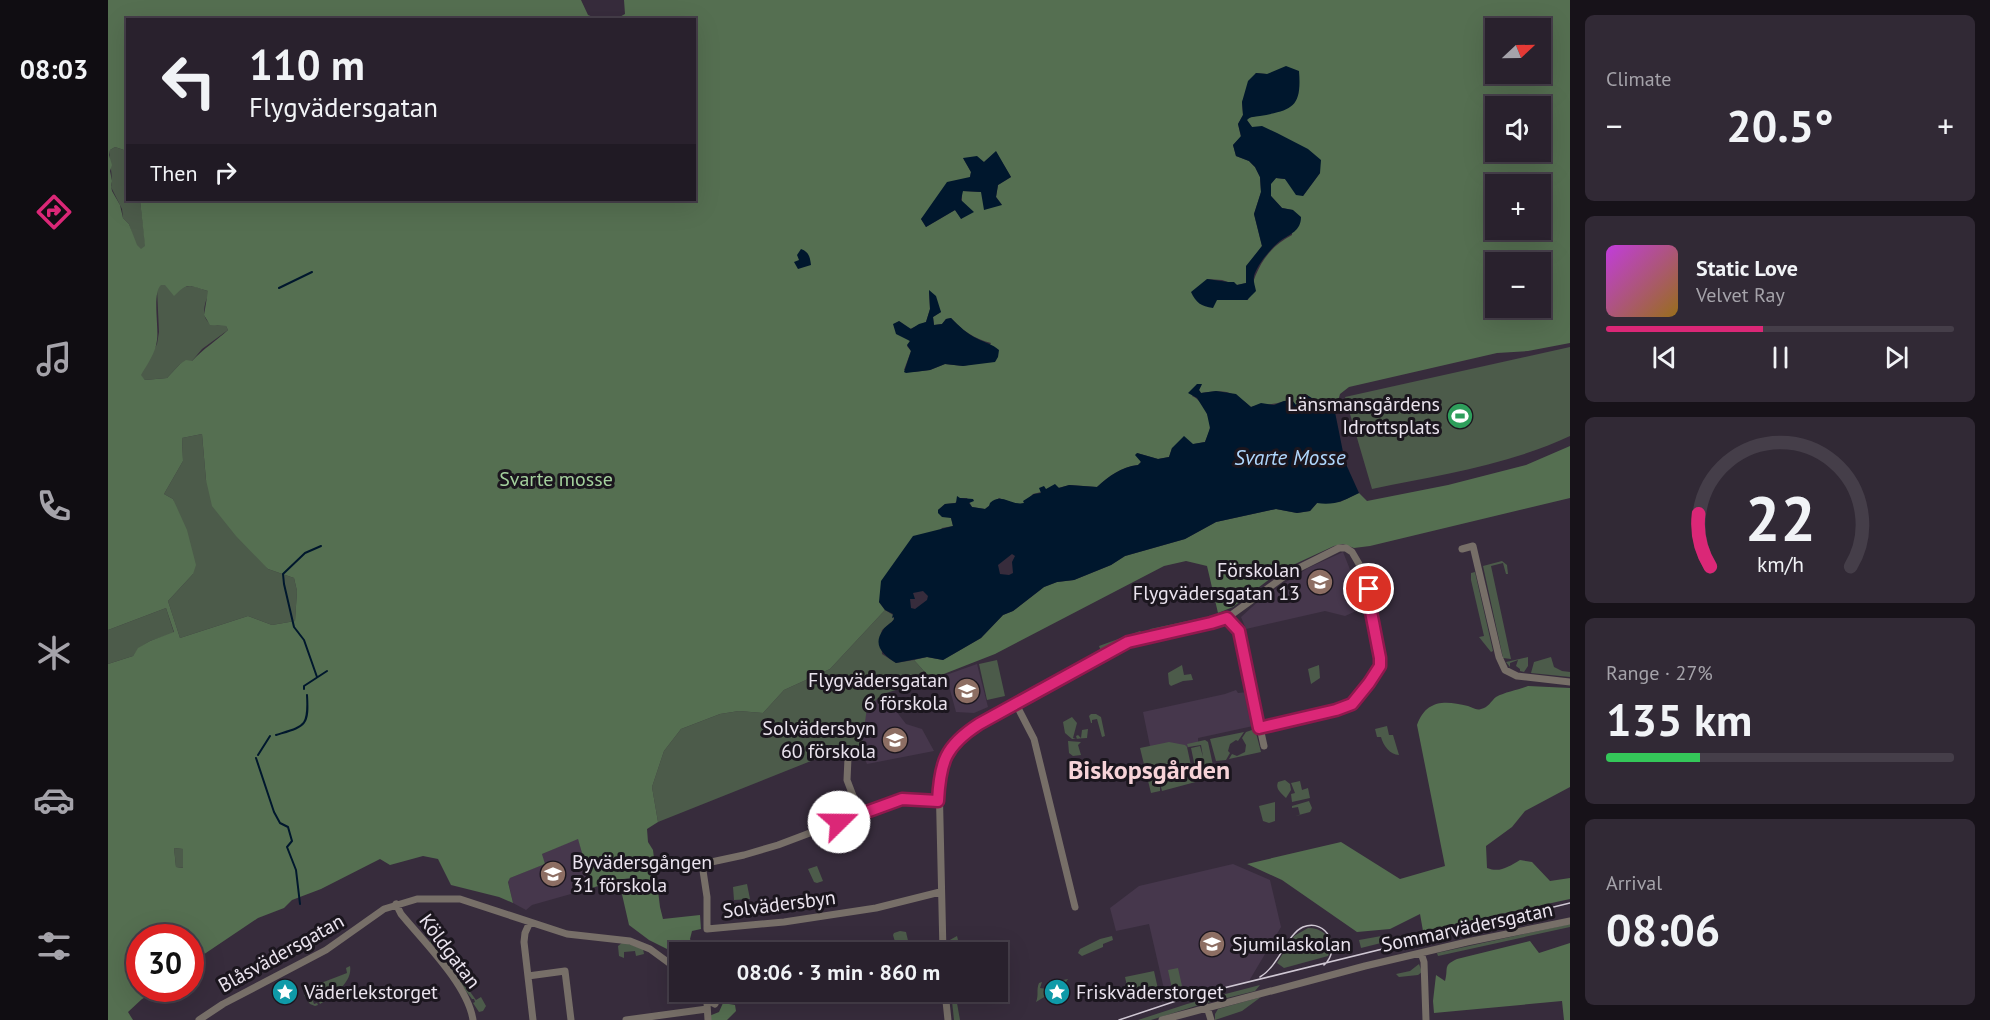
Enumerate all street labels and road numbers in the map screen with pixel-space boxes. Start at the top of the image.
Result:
street label: Solvädersbyn [721,884,837,924]
street label: Sommarvädersgatan [1379,896,1555,958]
street label: Blåsvädersgatan [214,908,348,998]
street label: Köldgatan [413,908,487,994]

